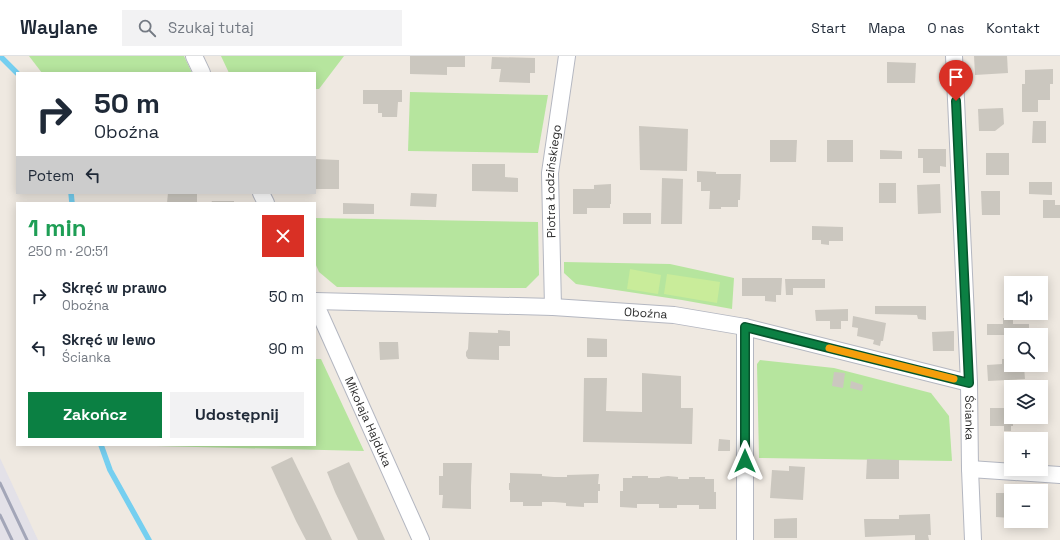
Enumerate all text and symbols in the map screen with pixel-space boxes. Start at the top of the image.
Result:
search box [122,10,402,46]
text: Waylane [20,15,98,40]
icon: search [136,17,158,39]
text: Szukaj tutaj [168,18,254,37]
text: Start [811,19,846,37]
text: Mapa [868,19,905,37]
text: O nas [927,19,964,37]
text: Kontakt [986,19,1040,37]
pin [939,60,973,101]
icon: arrive [945,66,967,88]
text: 50 m [94,85,160,121]
icon: right [28,88,80,140]
text: Oboźna [94,120,159,143]
street label: Piotra Łodzińskiego [542,123,565,238]
icon: left [82,164,104,186]
text: Potem [28,166,74,185]
text: 1 min [28,212,87,243]
button: close [262,215,304,257]
text: 250 m · 20:51 [28,243,108,260]
map controls [1004,276,1048,528]
button: sound [1004,276,1048,320]
text: Skręć w prawo [62,278,167,297]
icon: right [28,285,50,307]
text: 50 m [269,287,304,306]
text: Oboźna [62,297,109,314]
street label: Oboźna [623,304,668,323]
button: search [1004,328,1048,372]
text: Skręć w lewo [62,330,156,349]
icon: left [28,337,50,359]
text: 90 m [268,339,304,358]
text: Ścianka [62,349,111,366]
street label: Mikołaja Hajduka [341,374,395,469]
button: layers [1004,380,1048,424]
button: Zakończ [28,392,162,438]
button: Udostępnij [170,392,304,438]
street label: Ścianka [961,395,978,440]
button: + [1004,432,1048,476]
position arrow [724,440,766,482]
button: − [1004,484,1048,528]

